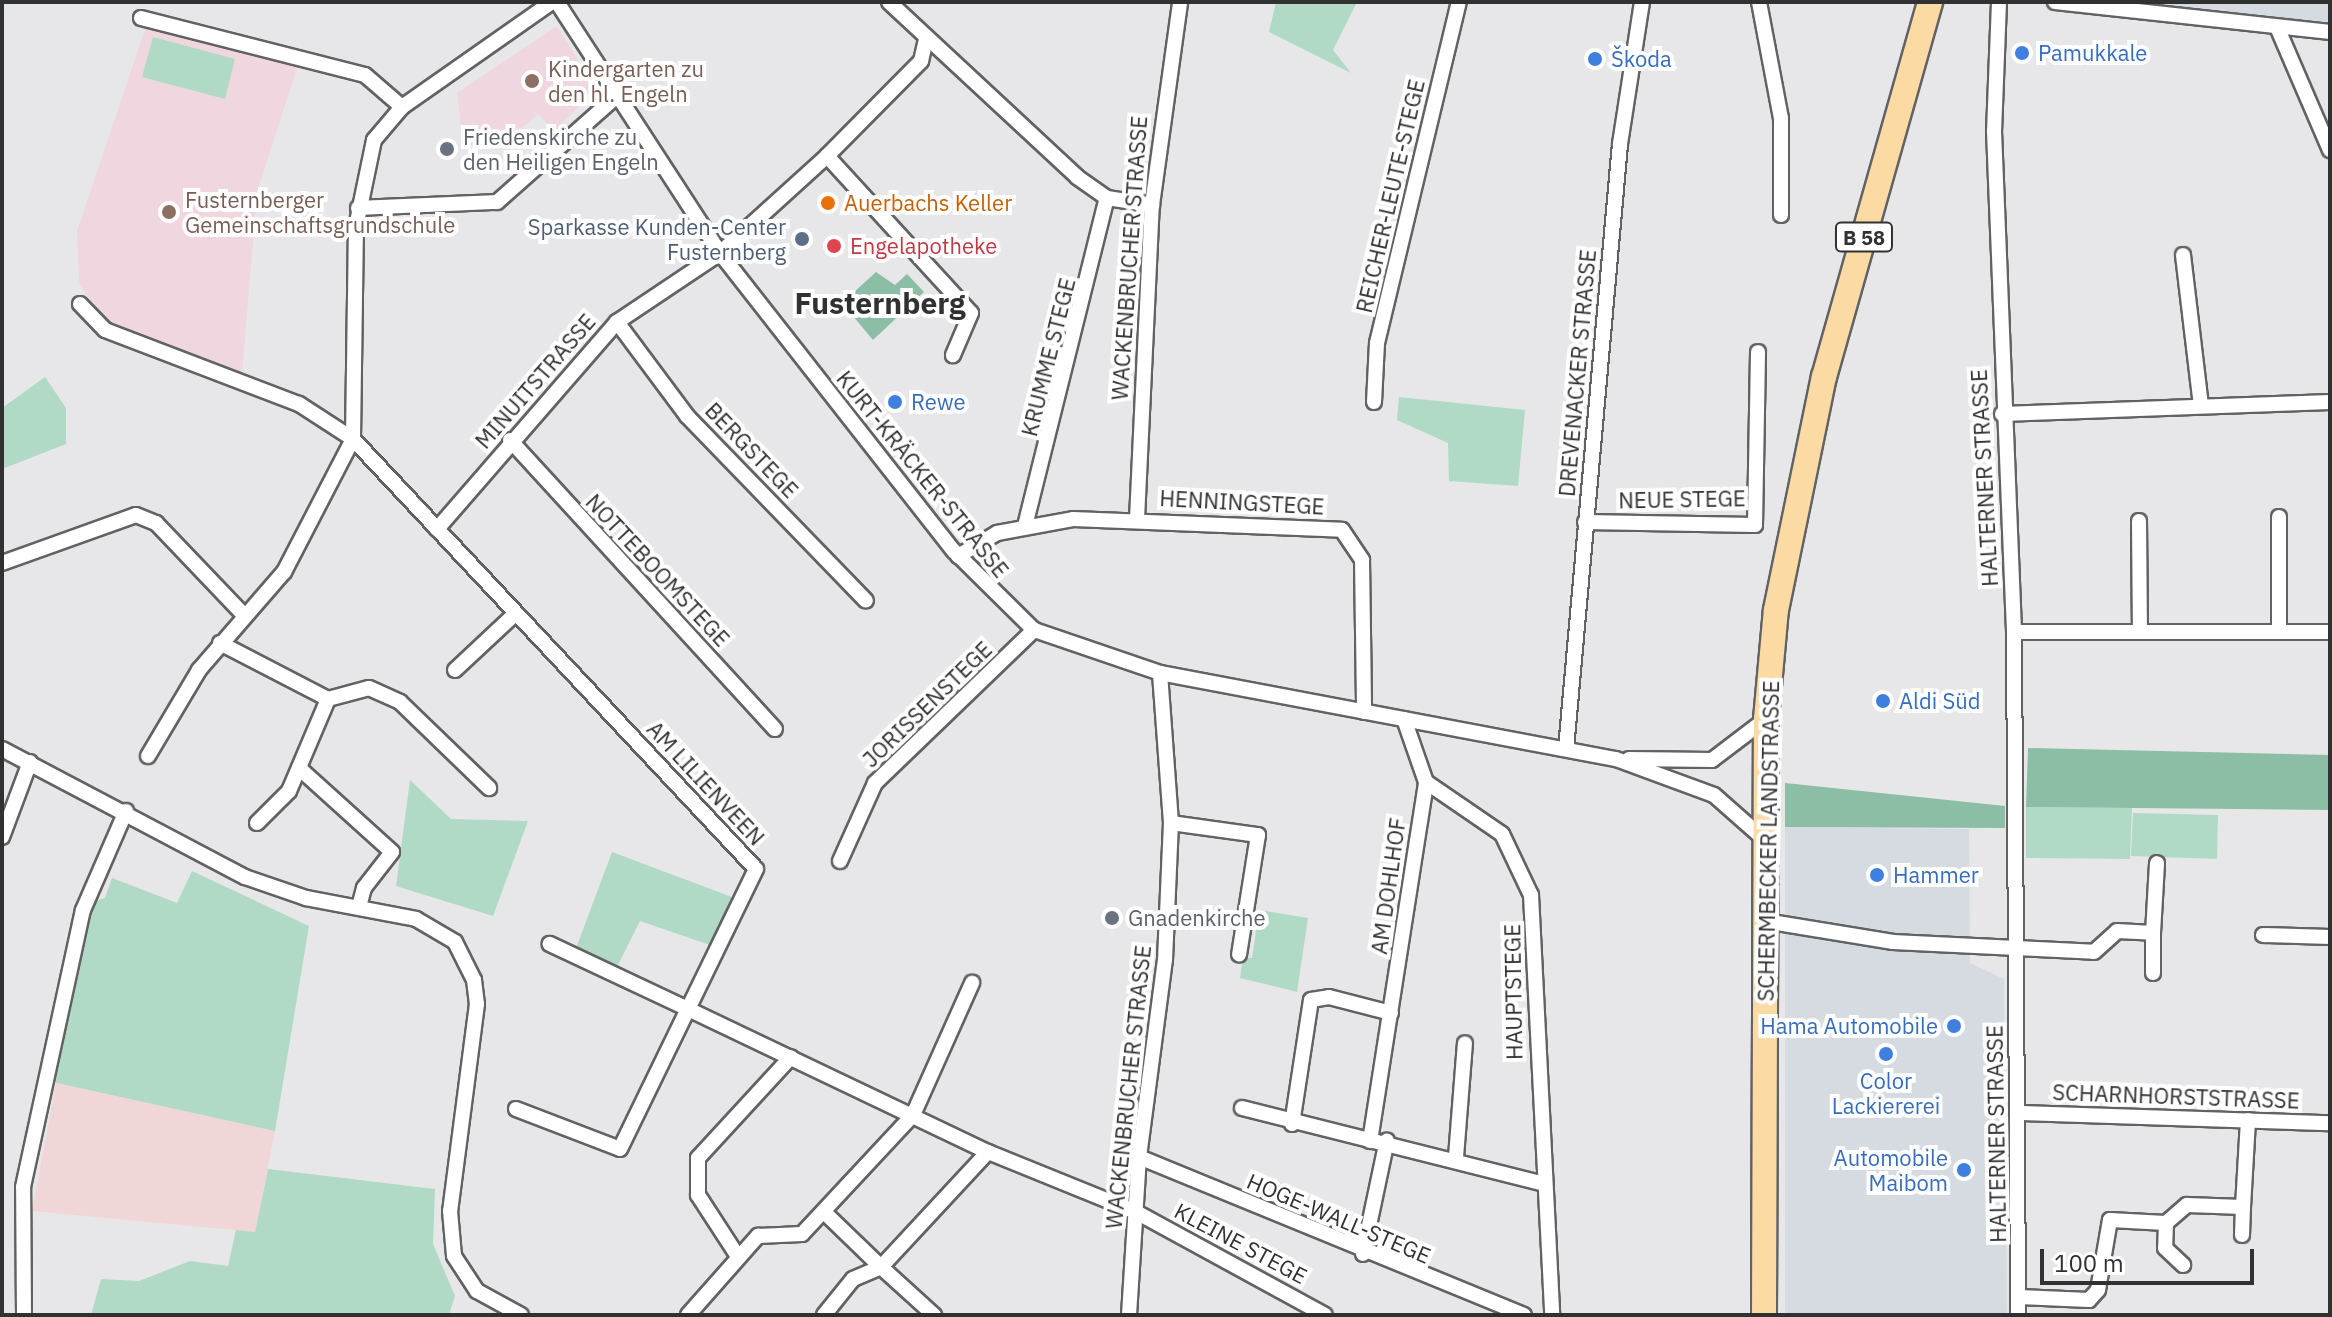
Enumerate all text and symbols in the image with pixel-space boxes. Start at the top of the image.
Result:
place label: Pamukkale [2038,40,2147,66]
marker: Pamukkale [2013,44,2031,62]
place label: Škoda [1611,46,1672,72]
marker: Škoda [1586,50,1604,68]
place label: Kindergarten zu den hl. Engeln [548,55,704,106]
marker: Kindergarten zu den hl. Engeln [523,72,541,90]
street label: REICHER-LEUTE-STEGE [1350,77,1430,315]
street label: WACKENBRUCHER STRASSE [1106,115,1152,401]
place label: Friedenskirche zu den Heiligen Engeln [463,123,659,174]
marker: Friedenskirche zu den Heiligen Engeln [438,140,456,158]
place label: Fusternberger Gemeinschaftsgrundschule [185,186,455,238]
place label: Auerbachs Keller [844,190,1012,216]
marker: Auerbachs Keller [819,194,837,212]
marker: Fusternberger Gemeinschaftsgrundschule [160,203,178,221]
place label: Sparkasse Kunden-Center Fusternberg [528,213,786,264]
road number: B 58 [1834,221,1894,253]
marker: Sparkasse Kunden-Center Fusternberg [793,230,811,248]
place label: Engelapotheke [850,233,997,259]
marker: Engelapotheke [825,237,843,255]
street label: DREVENACKER STRASSE [1553,248,1601,498]
street label: KRUMME STEGE [1016,275,1080,439]
district label: Fusternberg [794,285,966,321]
street label: MINUITSTRASSE [469,308,601,454]
street label: KURT-KRÄCKER-STRASSE [831,365,1015,583]
street label: HALTERNER STRASSE [1965,369,2003,587]
place label: Rewe [911,389,966,415]
marker: Rewe [886,393,904,411]
street label: BERGSTEGE [700,397,804,503]
street label: HENNINGSTEGE [1159,484,1325,520]
street label: NEUE STEGE [1618,485,1746,513]
street label: NOTTEBOOMSTEGE [581,488,735,652]
street label: JORISSENSTEGE [857,636,997,772]
street label: SCHERMBECKER LANDSTRASSE [1752,680,1784,1002]
place label: Aldi Süd [1899,688,1981,714]
marker: Aldi Süd [1874,692,1892,710]
street label: AM LILIENVEEN [642,716,770,850]
street label: AM DOHLHOF [1365,816,1411,956]
place label: Hammer [1893,862,1979,888]
marker: Hammer [1868,866,1886,884]
place label: Gnadenkirche [1128,905,1266,931]
marker: Gnadenkirche [1103,909,1121,927]
street label: HAUPTSTEGE [1499,924,1527,1060]
street label: WACKENBRUCHER STRASSE [1100,944,1156,1230]
place label: Hama Automobile [1760,1013,1938,1039]
marker: Hama Automobile [1945,1017,1963,1035]
street label: HALTERNER STRASSE [1981,1025,2011,1243]
marker: Color Lackiererei [1877,1045,1895,1063]
place label: Color Lackiererei [1832,1067,1940,1118]
street label: SCHARNHORSTSTRASSE [2052,1078,2300,1114]
place label: Automobile Maibom [1834,1144,1948,1196]
marker: Automobile Maibom [1955,1161,1973,1179]
street label: HOGE-WALL-STEGE [1243,1167,1435,1269]
street label: KLEINE STEGE [1170,1197,1312,1289]
scale bar [2044,1233,2258,1283]
text: 100 m [2054,1247,2124,1279]

